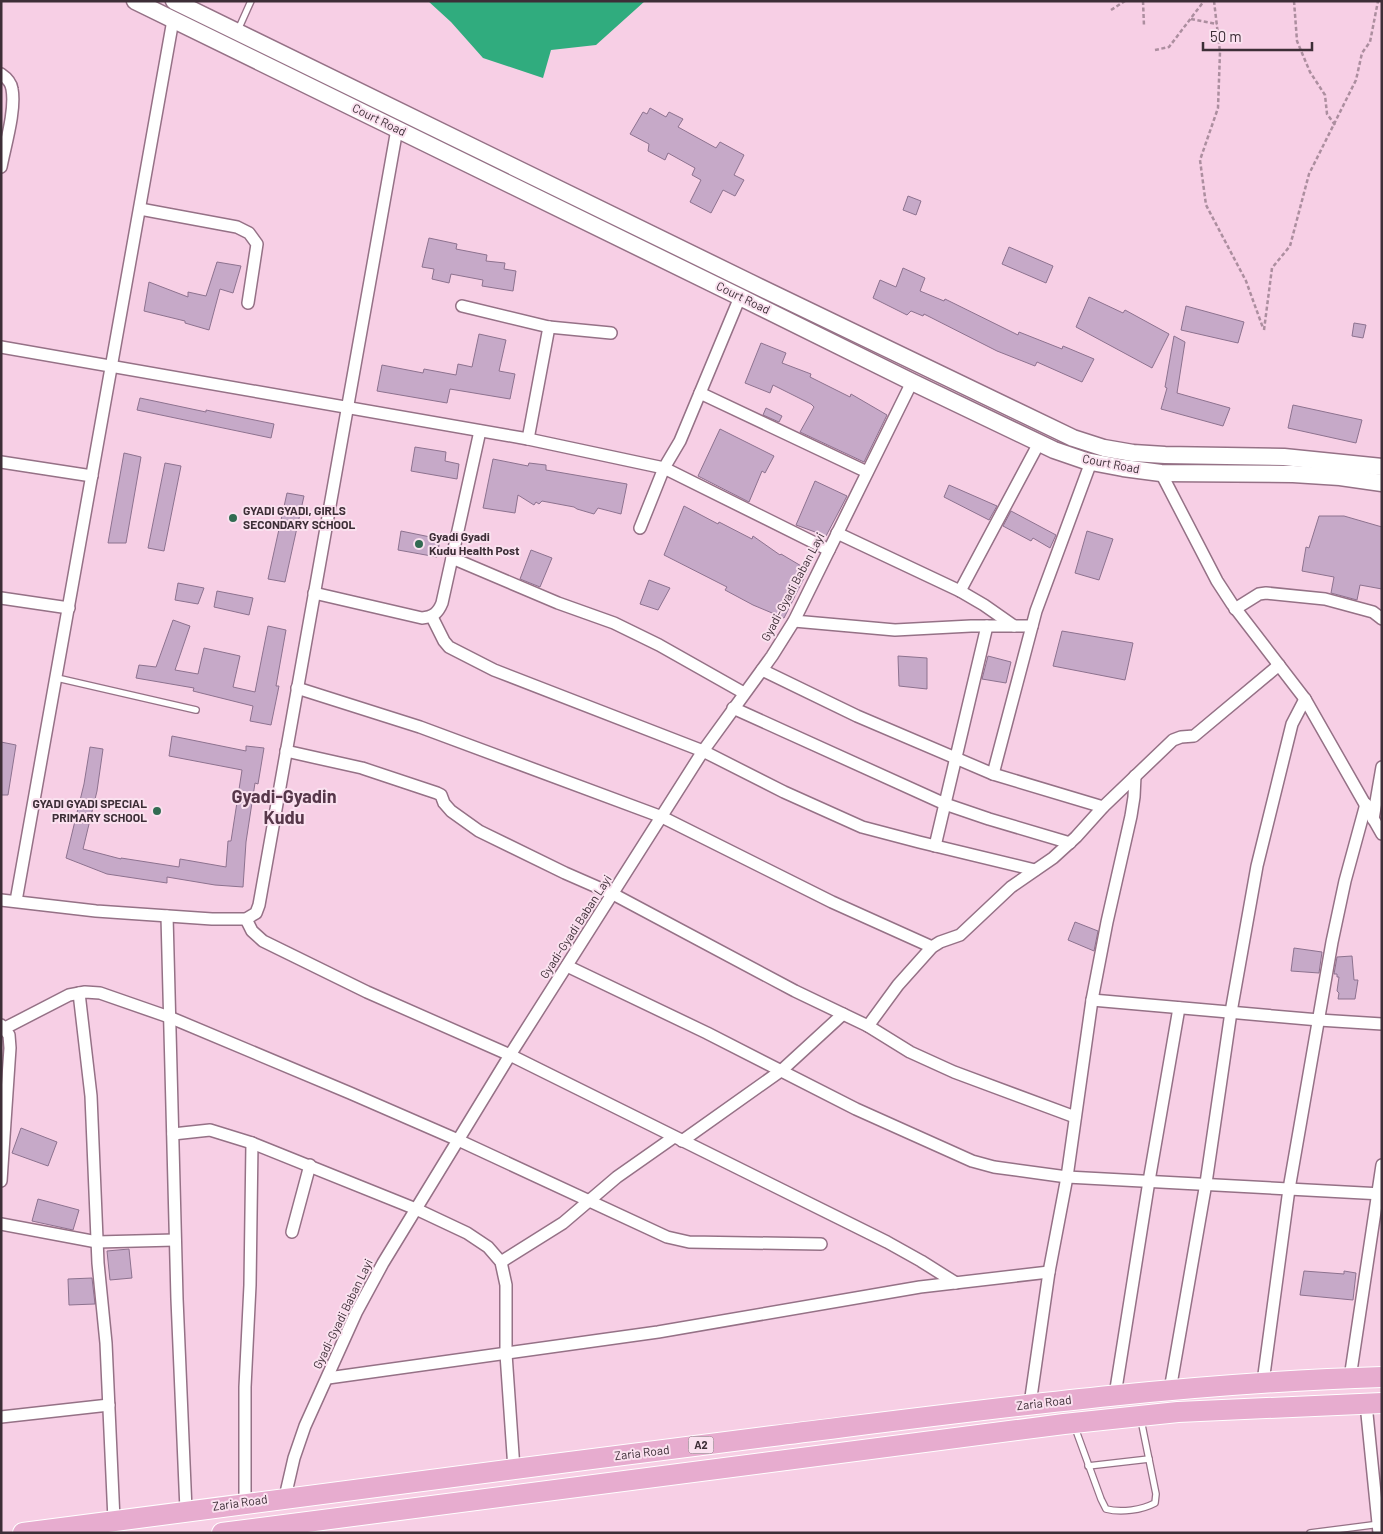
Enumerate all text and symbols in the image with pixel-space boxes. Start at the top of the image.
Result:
scale bar [1203,20,1312,52]
text: 50 m [1210,27,1242,45]
street label: Court Road [350,100,409,138]
street label: Court Road [714,278,773,316]
street label: Court Road [1081,451,1141,475]
place label: GYADI GYADI, GIRLS SECONDARY SCHOOL [243,503,356,531]
marker: GYADI GYADI, GIRLS SECONDARY SCHOOL [227,512,239,524]
place label: Gyadi Gyadi Kudu Health Post [429,529,520,557]
street label: Gyadi-Gyadi Baban Layi [758,530,827,643]
marker: Gyadi Gyadi Kudu Health Post [413,538,425,550]
district label: Gyadi-Gyadin Kudu [232,785,336,828]
place label: GYADI GYADI SPECIAL PRIMARY SCHOOL [32,796,147,824]
marker: GYADI GYADI SPECIAL PRIMARY SCHOOL [151,805,163,817]
street label: Gyadi-Gyadi Baban Layi [536,872,614,981]
street label: Gyadi-Gyadi Baban Layi [309,1256,375,1371]
street label: Zaria Road [1016,1392,1072,1412]
road number: A2 [688,1436,714,1454]
street label: Zaria Road [614,1442,670,1462]
street label: Zaria Road [212,1491,268,1513]

